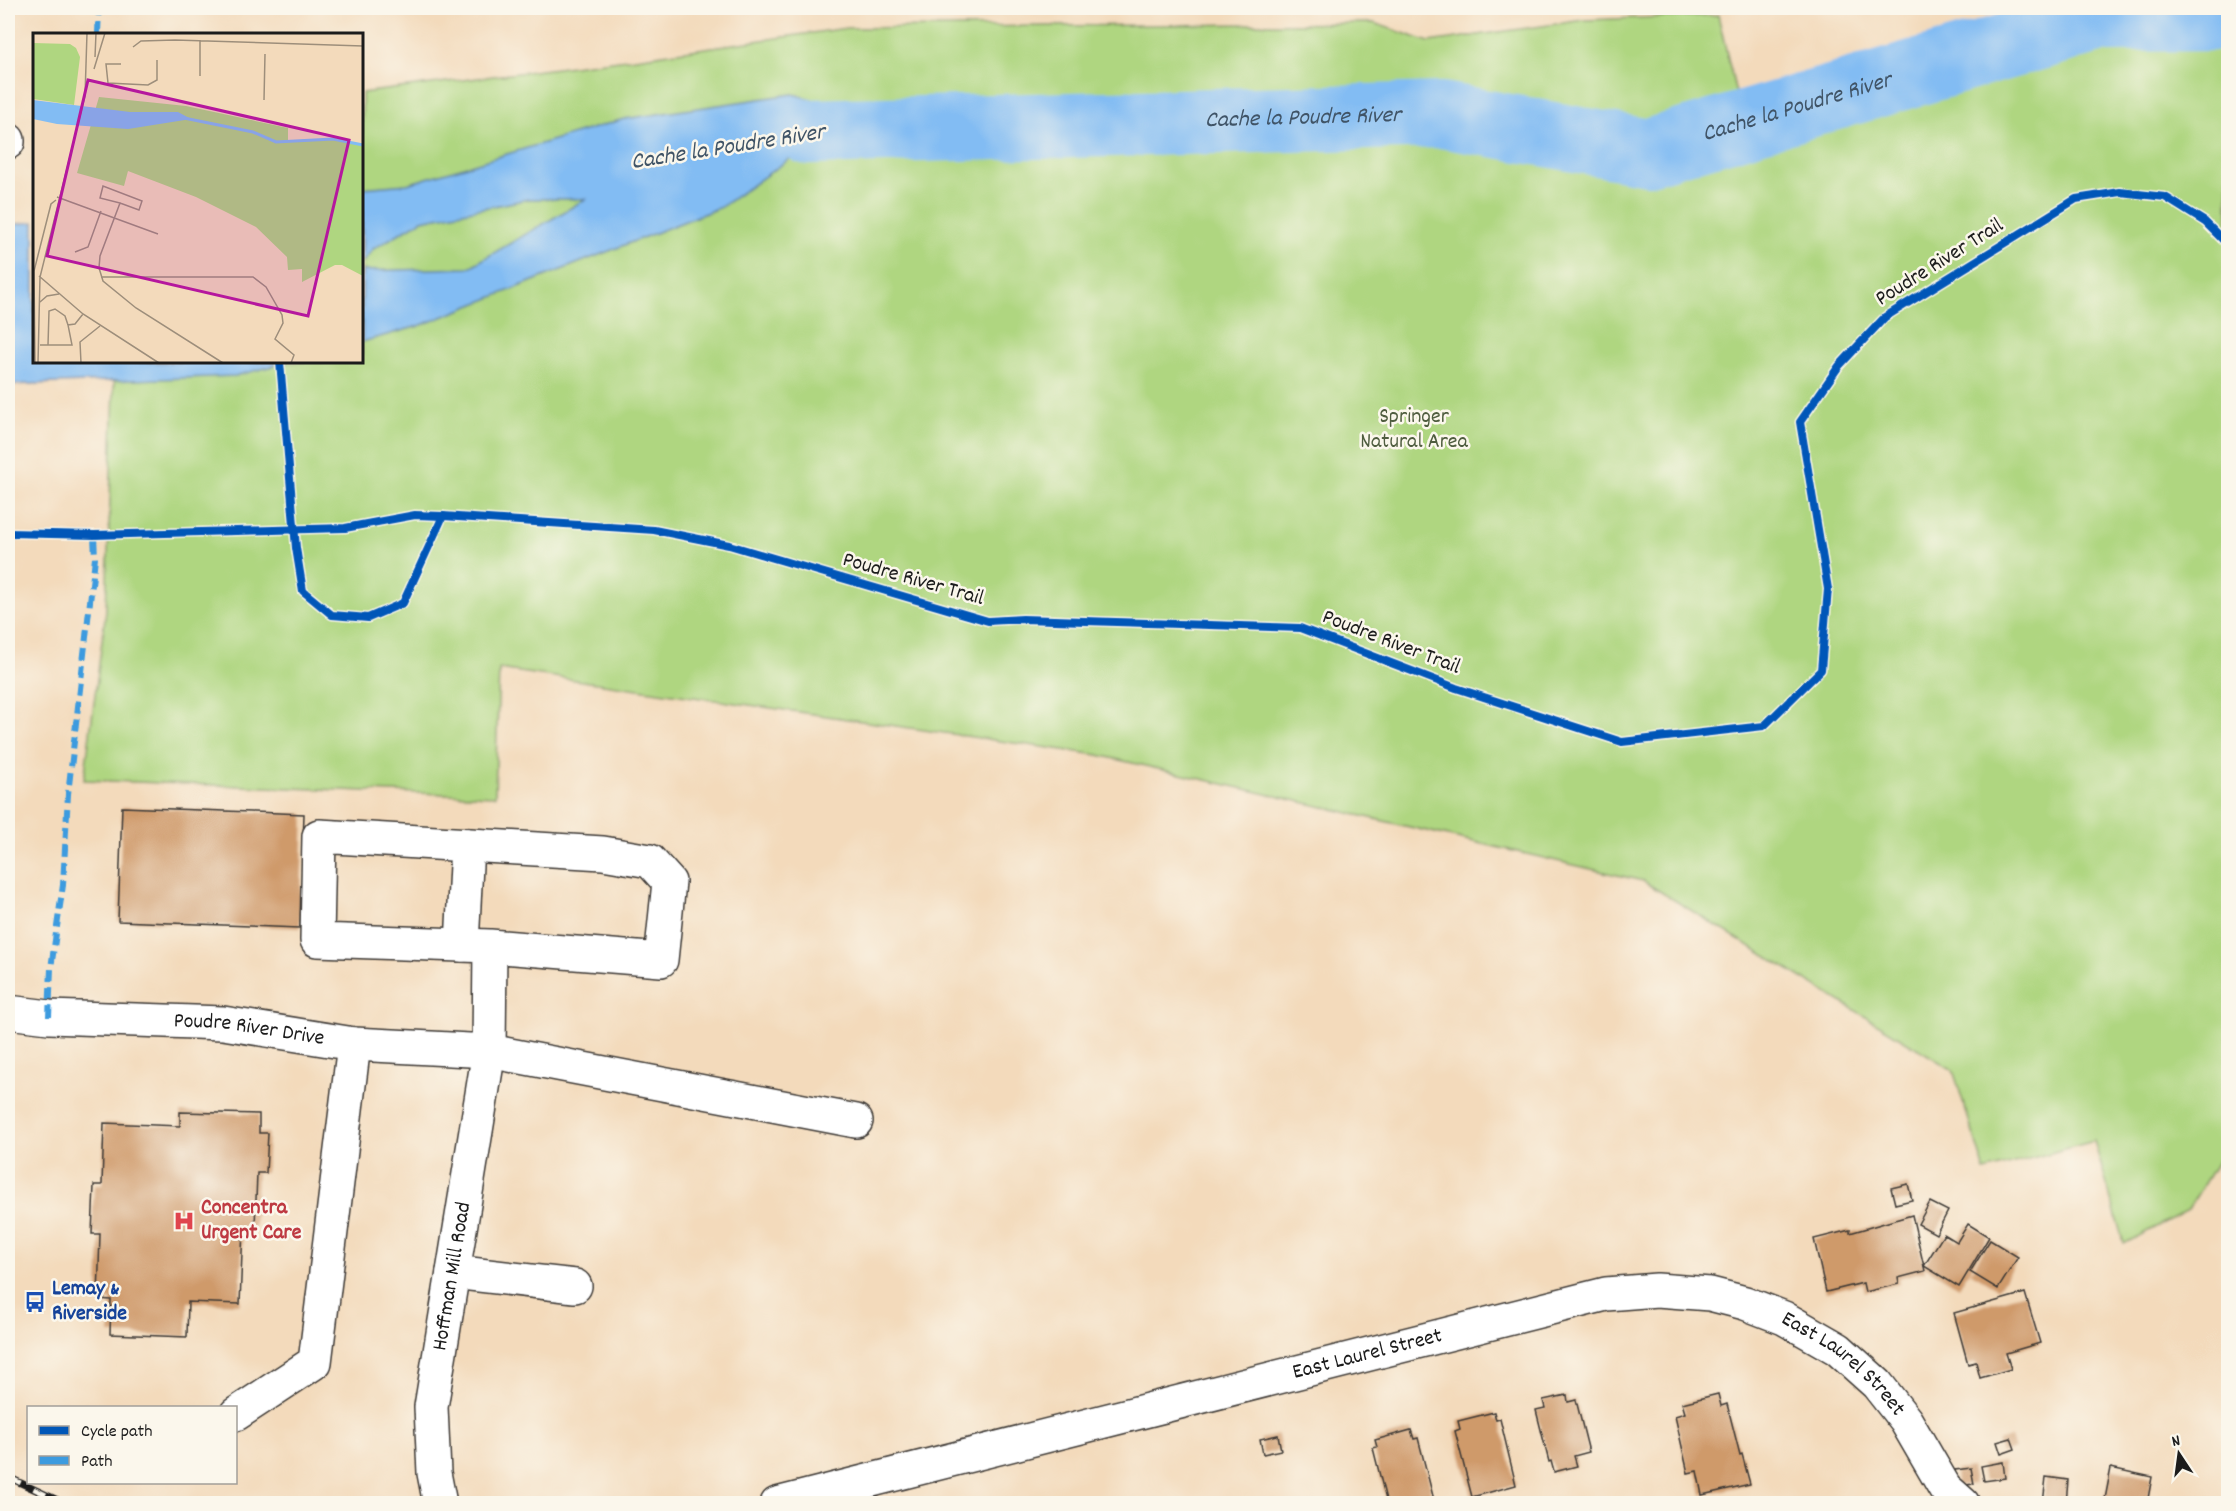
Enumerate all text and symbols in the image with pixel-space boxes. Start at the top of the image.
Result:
inset map [33,33,363,363]
water label: Cache la Poudre River [1698,63,1899,152]
water label: Cache la Poudre River [1204,99,1404,138]
water label: Cache la Poudre River [629,115,830,180]
street label: Poudre River Trail [1870,211,2010,315]
park label: Springer Natural Area [1360,402,1469,458]
street label: Poudre River Trail [839,545,987,615]
street label: Poudre River Trail [1317,602,1465,684]
street label: Poudre River Drive [173,1006,327,1055]
place label: Concentra Urgent Care [201,1193,302,1249]
street label: Hoffman Mill Road [425,1200,480,1353]
hospital icon: Concentra Urgent Care [172,1209,196,1233]
place label: Lemay & Riverside [52,1274,127,1330]
bus stop icon: Lemay & Riverside [23,1290,47,1314]
street label: East Laurel Street [1775,1304,1912,1423]
street label: East Laurel Street [1289,1321,1445,1388]
legend [27,1406,237,1484]
text: Cycle path [81,1420,152,1445]
north arrow [2149,1424,2209,1484]
text: N [2170,1430,2183,1454]
text: Path [81,1450,113,1475]

